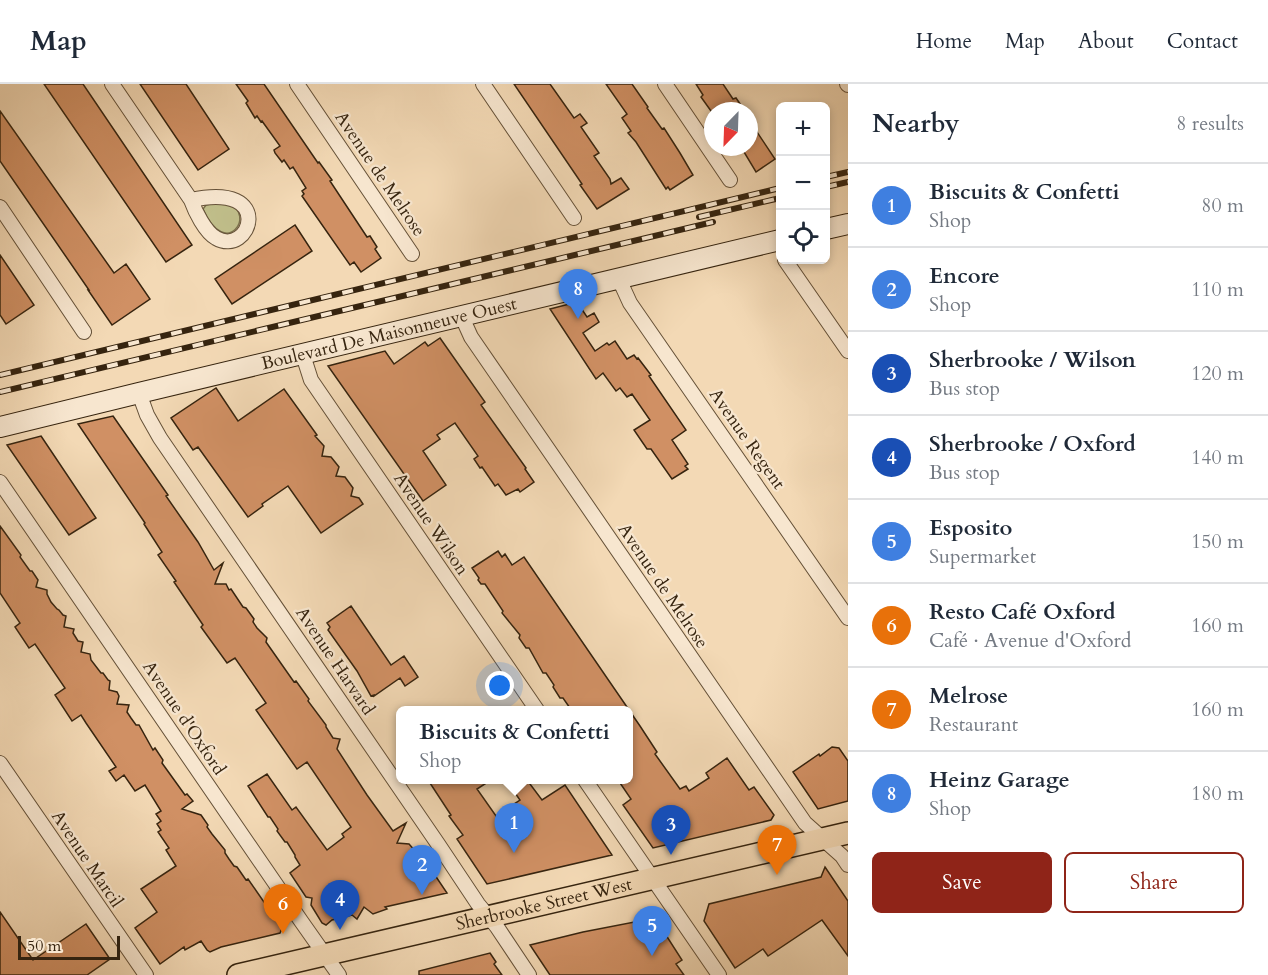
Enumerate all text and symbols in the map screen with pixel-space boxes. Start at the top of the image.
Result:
text: Map [30,22,87,60]
text: Home [916,27,972,56]
text: Map [1005,27,1045,56]
text: About [1078,27,1134,56]
text: Contact [1167,27,1238,56]
north arrow [704,102,758,156]
map controls [776,102,830,264]
button: + [776,102,830,156]
street label: Avenue de Melrose [329,106,431,242]
text: Nearby [872,106,960,141]
text: 8 results [1176,110,1244,137]
button: − [776,156,830,210]
text: Biscuits & Confetti [929,177,1119,207]
text: 1 [886,192,897,219]
text: 80 m [1201,192,1244,219]
text: Shop [929,207,971,234]
button: locate [776,210,830,264]
text: Encore [929,261,1000,291]
pin: 8 [558,270,598,319]
text: 2 [886,276,897,303]
text: 110 m [1191,276,1244,303]
street label: Boulevard De Maisonneuve Ouest [259,291,519,376]
text: Shop [929,291,971,318]
text: Sherbrooke / Wilson [929,345,1136,375]
text: 3 [886,360,897,387]
text: 120 m [1191,360,1244,387]
text: Bus stop [929,375,1000,402]
street label: Avenue Regent [703,383,791,495]
text: Sherbrooke / Oxford [929,429,1136,459]
text: 4 [886,444,897,471]
text: 140 m [1191,444,1244,471]
text: Bus stop [929,459,1000,486]
street label: Avenue Wilson [387,468,475,581]
text: Esposito [929,513,1012,543]
street label: Avenue de Melrose [612,518,714,654]
text: 5 [886,528,897,555]
text: 150 m [1191,528,1244,555]
text: Supermarket [929,543,1036,570]
text: Resto Café Oxford [929,597,1116,627]
street label: Avenue Harvard [290,602,381,720]
text: 6 [886,612,897,639]
text: 160 m [1191,612,1244,639]
text: Café · Avenue d'Oxford [929,627,1131,654]
street label: Avenue d'Oxford [137,656,232,780]
your location [485,671,514,700]
text: Melrose [929,681,1008,711]
text: 7 [886,696,897,723]
text: 160 m [1191,696,1244,723]
popup [396,706,633,784]
text: Restaurant [929,711,1018,738]
text: Biscuits & Confetti [419,717,610,747]
text: Shop [419,747,462,774]
text: Heinz Garage [929,765,1070,795]
text: 8 [886,780,897,807]
text: 180 m [1191,780,1244,807]
text: Shop [929,795,971,822]
pin: 1 [494,804,534,853]
street label: Avenue Marcil [45,805,129,913]
pin: 3 [652,806,690,855]
pin: 7 [758,826,796,875]
pin: 2 [402,846,442,895]
button: Save [872,852,1052,913]
button: Share [1064,852,1244,913]
street label: Sherbrooke Street West [453,871,635,936]
pin: 4 [320,880,360,930]
pin: 6 [264,884,302,934]
pin: 5 [632,906,672,956]
scale bar [18,933,120,960]
text: 50 m [27,935,61,957]

